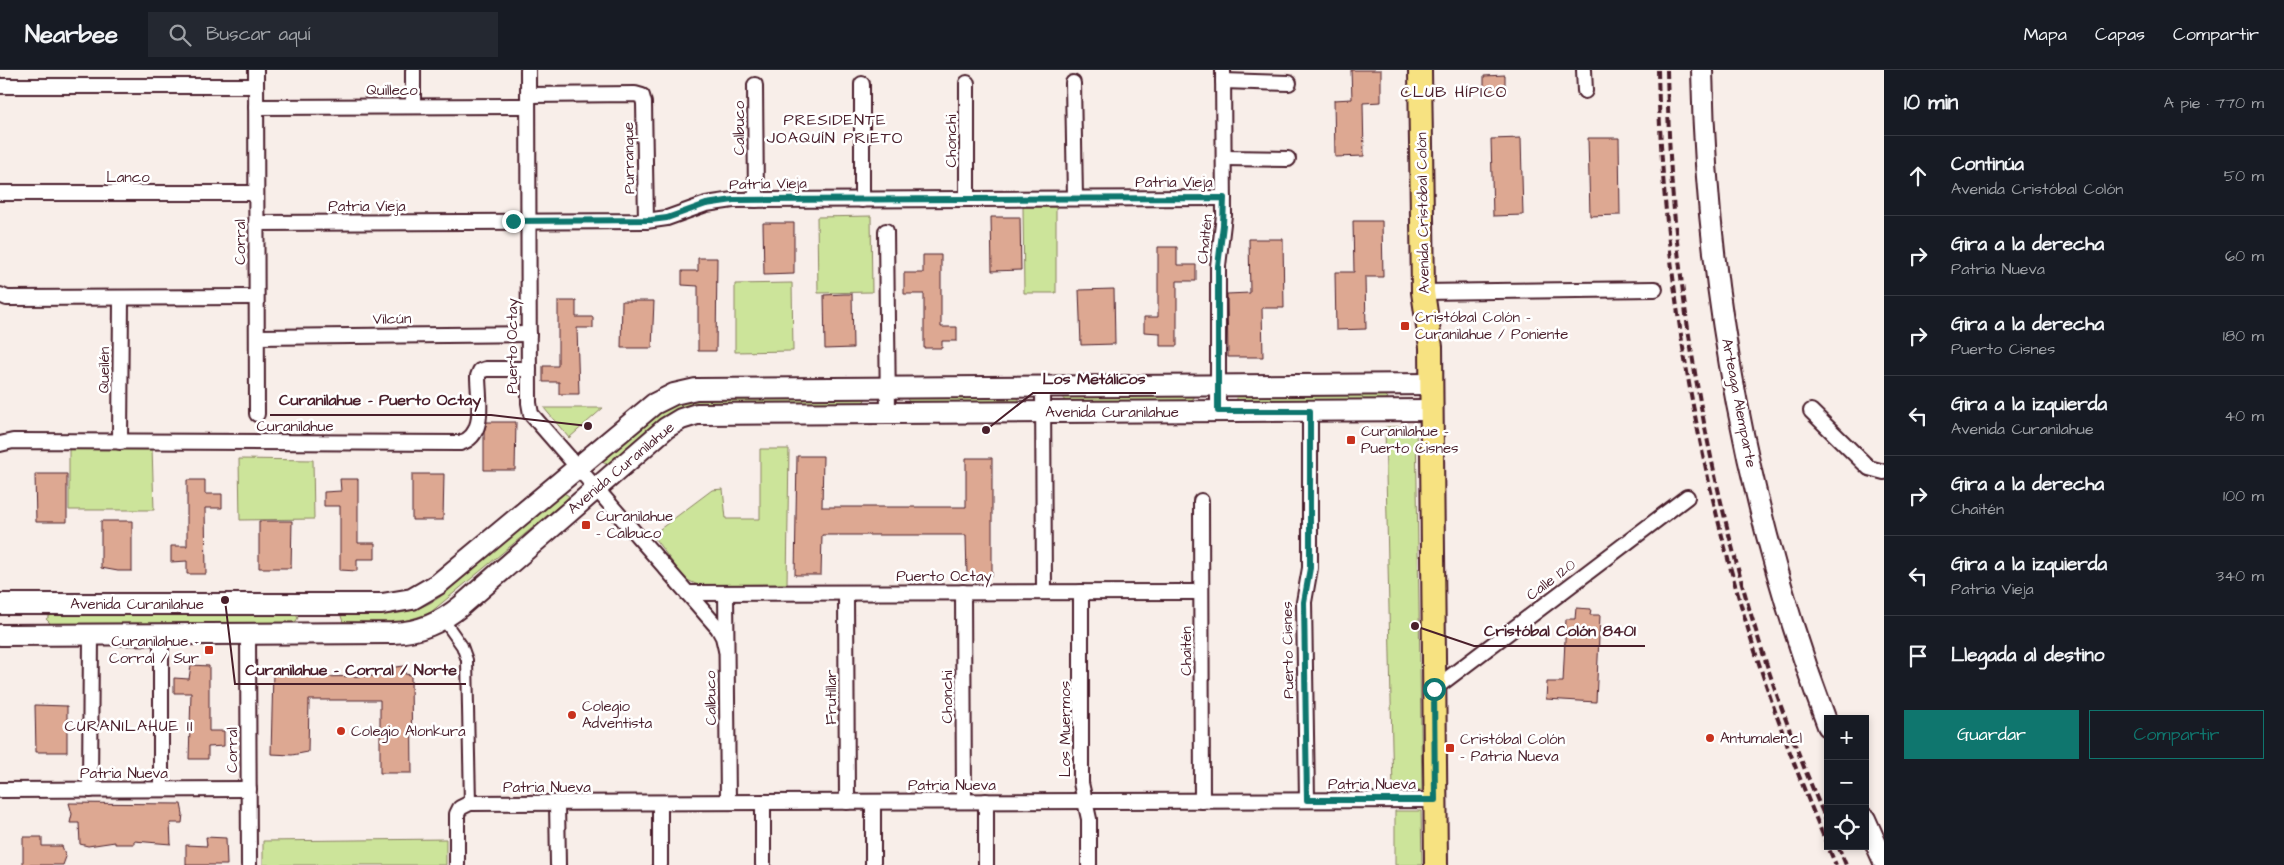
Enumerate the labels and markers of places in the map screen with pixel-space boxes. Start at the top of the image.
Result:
place label: Cristóbal Colón - Curanilahue / Poniente [1415,307,1568,345]
marker: Cristóbal Colón - Curanilahue / Poniente [1399,320,1411,332]
callout: Los Metálicos [1033,362,1156,393]
callout: Curanilahue - Puerto Octay [270,384,491,415]
place label: Curanilahue - Puerto Cisnes [1361,421,1459,459]
marker: Curanilahue - Puerto Cisnes [1345,434,1357,446]
place label: Curanilahue - Calbuco [596,506,673,544]
marker: Curanilahue - Calbuco [580,519,592,531]
callout: Cristóbal Colón 8401 [1474,615,1645,646]
place label: Curanilahue - Corral / Sur [109,631,199,669]
marker: Curanilahue - Corral / Sur [203,644,215,656]
callout: Curanilahue - Corral / Norte [235,653,466,684]
place label: Colegio Adventista [582,696,653,734]
marker: Colegio Adventista [566,709,578,721]
place label: Colegio Alonkura [351,721,466,743]
marker: Colegio Alonkura [335,725,347,737]
place label: Antumalen.cl [1720,728,1802,749]
place label: Cristóbal Colón - Patria Nueva [1460,729,1565,767]
marker: Antumalen.cl [1704,732,1716,744]
marker: Cristóbal Colón - Patria Nueva [1444,742,1456,754]

